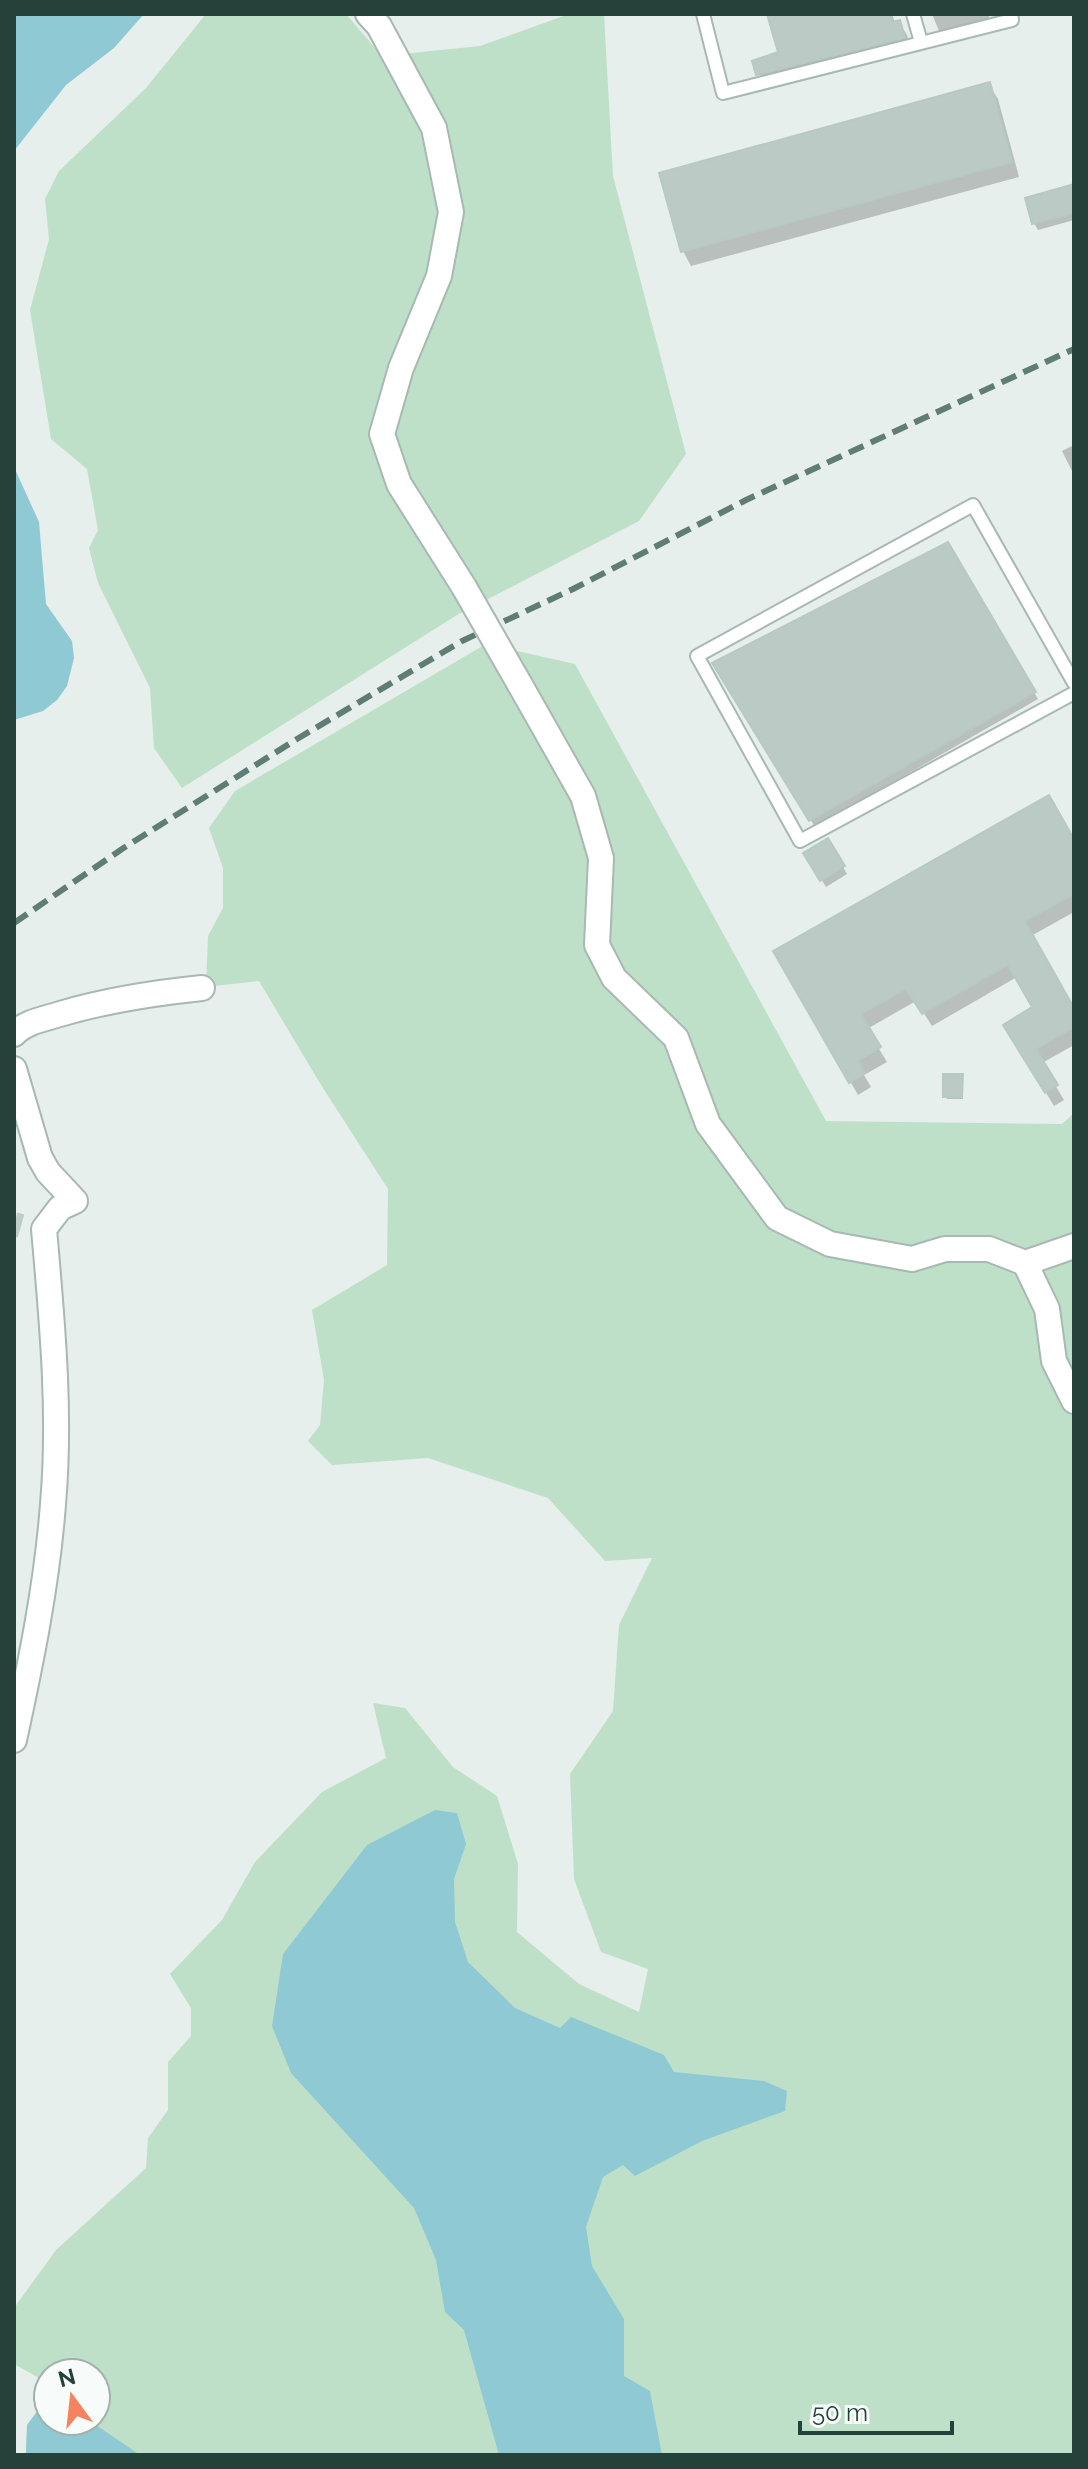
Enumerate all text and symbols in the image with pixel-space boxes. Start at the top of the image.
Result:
north arrow [32,2357,112,2437]
text: N [55,2363,78,2392]
scale bar [800,2385,952,2435]
text: 50 m [812,2398,868,2427]

